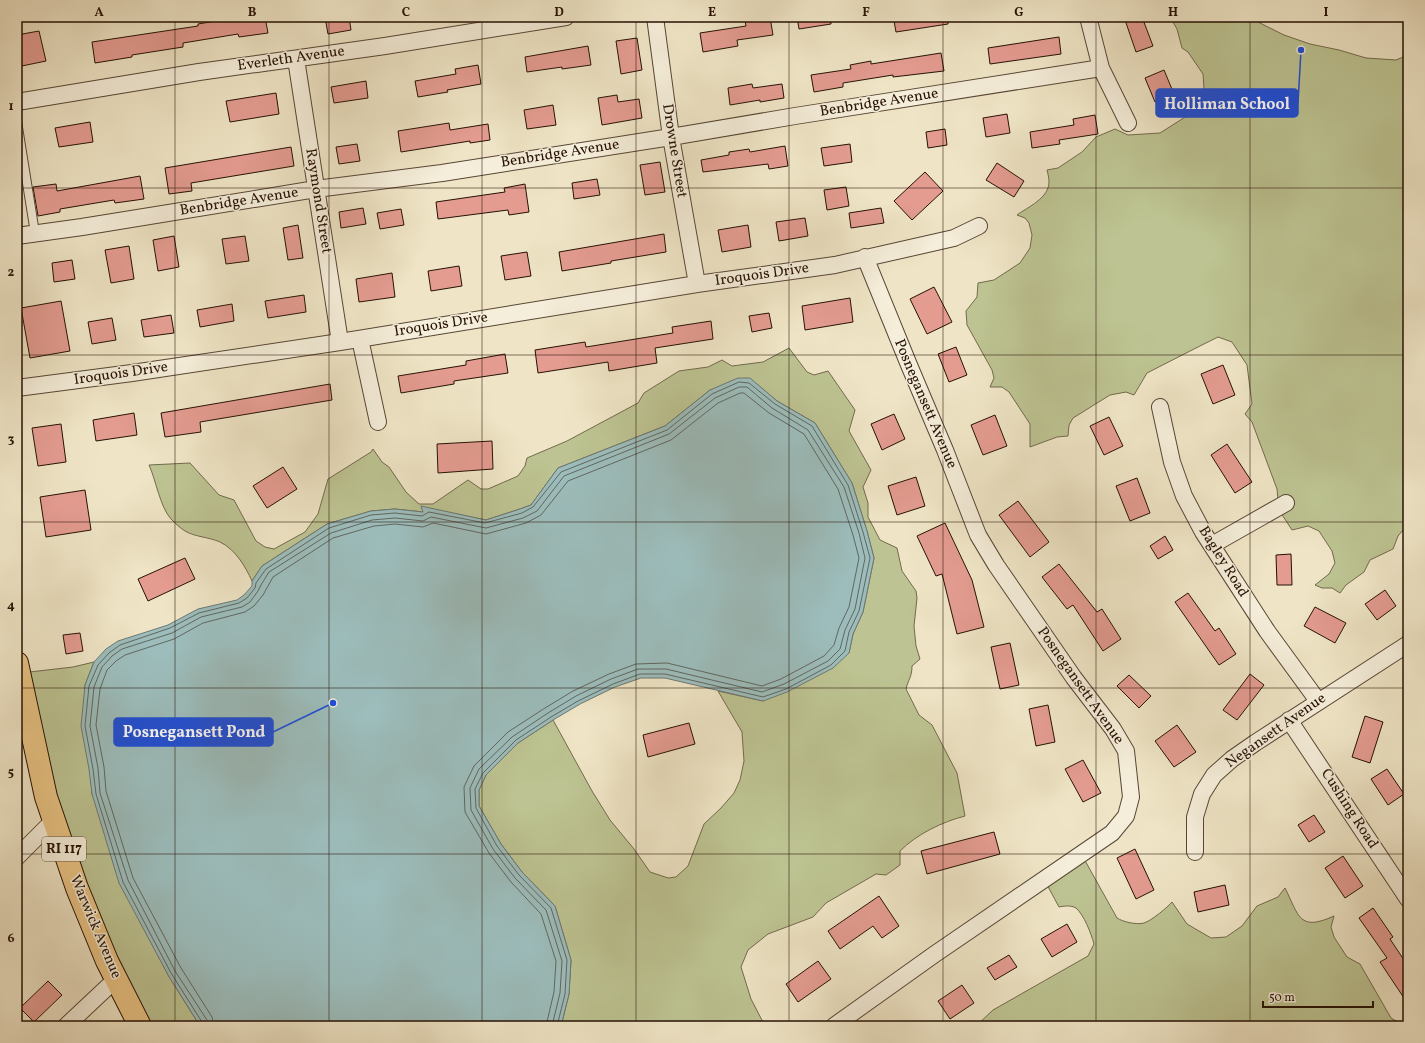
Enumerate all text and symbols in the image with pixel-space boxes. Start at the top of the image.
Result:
text: A [94,4,104,22]
text: B [248,4,257,22]
text: C [402,4,410,22]
text: D [554,4,564,22]
text: E [708,4,716,22]
text: F [862,4,870,22]
text: G [1014,4,1024,22]
text: H [1168,4,1178,22]
text: I [1324,4,1329,22]
street label: Everleth Avenue [236,41,346,77]
street label: Benbridge Avenue [818,83,940,123]
callout: Holliman School [1156,89,1298,117]
text: Holliman School [1164,94,1291,116]
text: 1 [8,98,14,116]
street label: Drowne Street [656,102,692,200]
street label: Benbridge Avenue [499,134,621,174]
street label: Raymond Street [299,147,337,255]
street label: Benbridge Avenue [178,182,300,222]
street label: Iroquois Drive [714,258,810,292]
text: 2 [8,264,15,282]
street label: Iroquois Drive [393,307,489,343]
street label: Posnegansett Avenue [888,336,962,472]
street label: Iroquois Drive [73,357,169,391]
text: 3 [8,431,15,449]
street label: Bagley Road [1193,522,1253,602]
text: 4 [7,597,15,615]
street label: Posnegansett Avenue [1032,623,1128,749]
street label: Negansett Avenue [1222,688,1330,774]
callout: Posnegansett Pond [114,718,273,746]
text: Posnegansett Pond [123,722,266,744]
text: 5 [8,764,14,782]
street label: Cushing Road [1315,765,1383,853]
road number: RI 117 [42,837,86,861]
street label: Warwick Avenue [64,872,126,982]
text: 6 [7,930,15,948]
scale bar [1263,983,1373,1009]
text: 50 m [1269,990,1295,1006]

